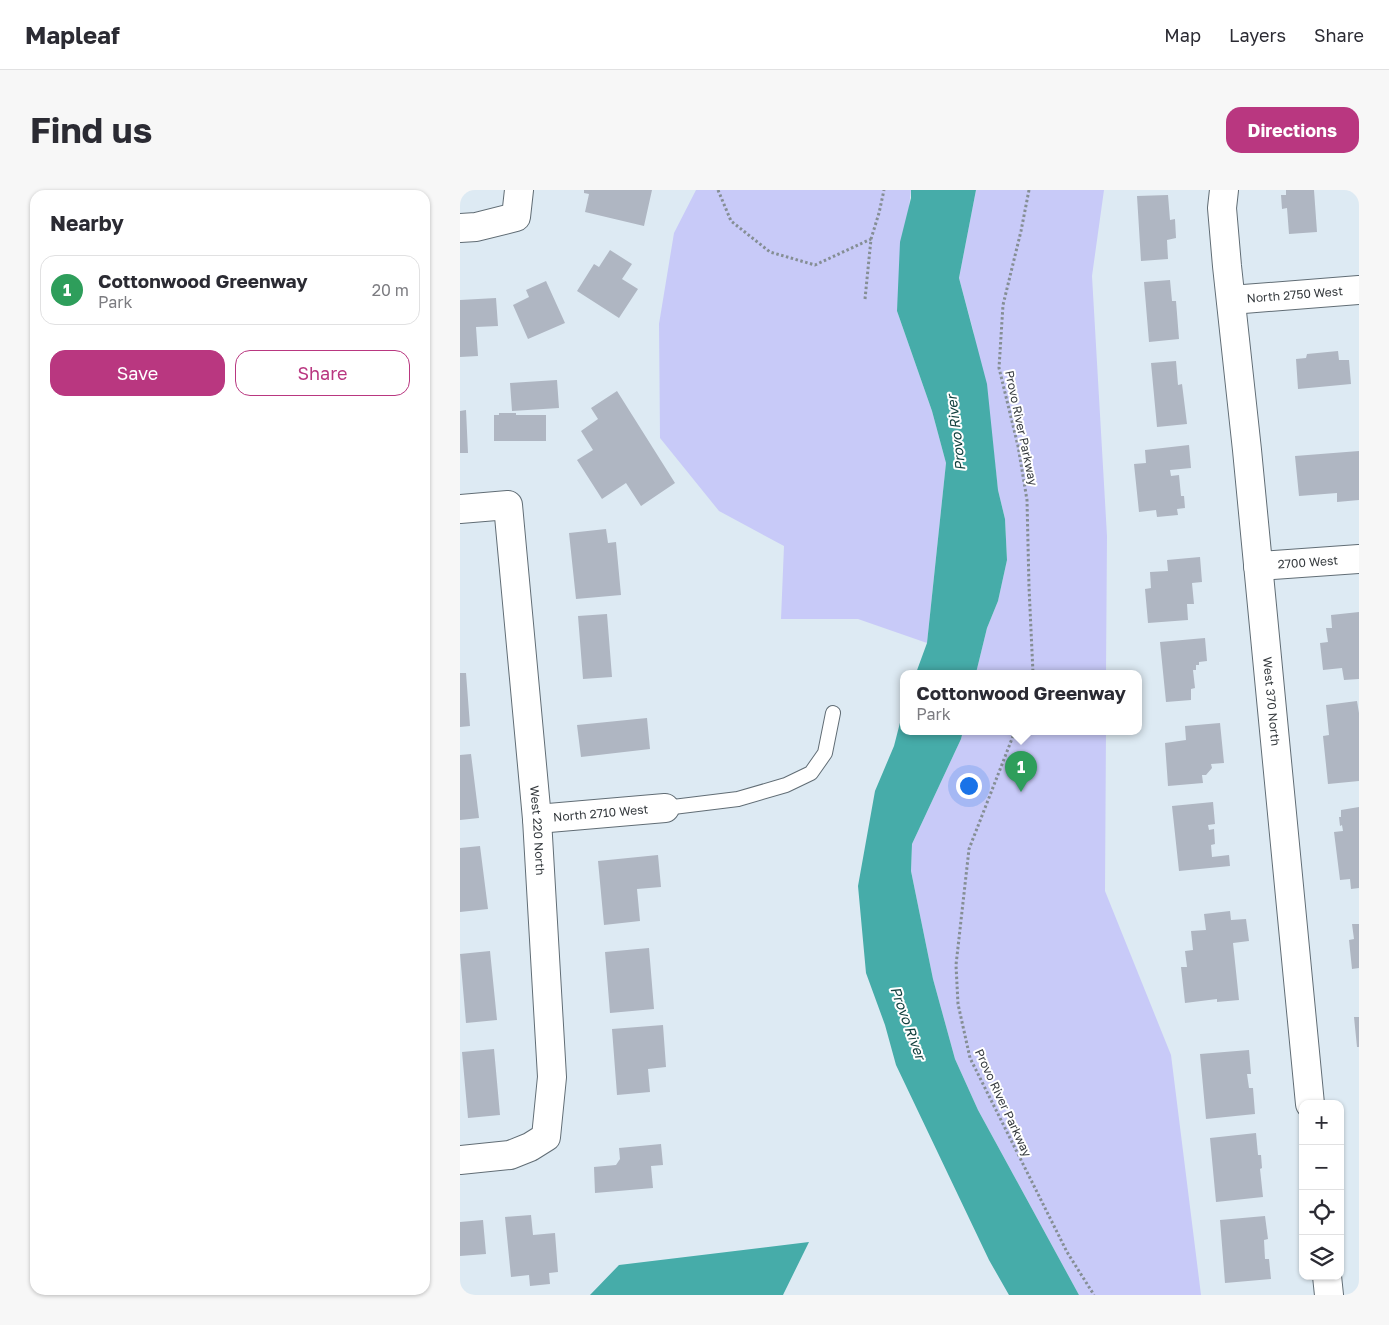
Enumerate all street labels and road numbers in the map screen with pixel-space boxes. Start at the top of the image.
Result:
street label: North 2750 West [1246,283,1344,306]
street label: Provo River Parkway [1002,369,1041,487]
street label: 2700 West [1277,552,1339,572]
street label: West 370 North [1260,656,1283,747]
street label: West 220 North [527,785,548,876]
street label: North 2710 West [553,801,649,825]
street label: Provo River Parkway [972,1046,1035,1159]

